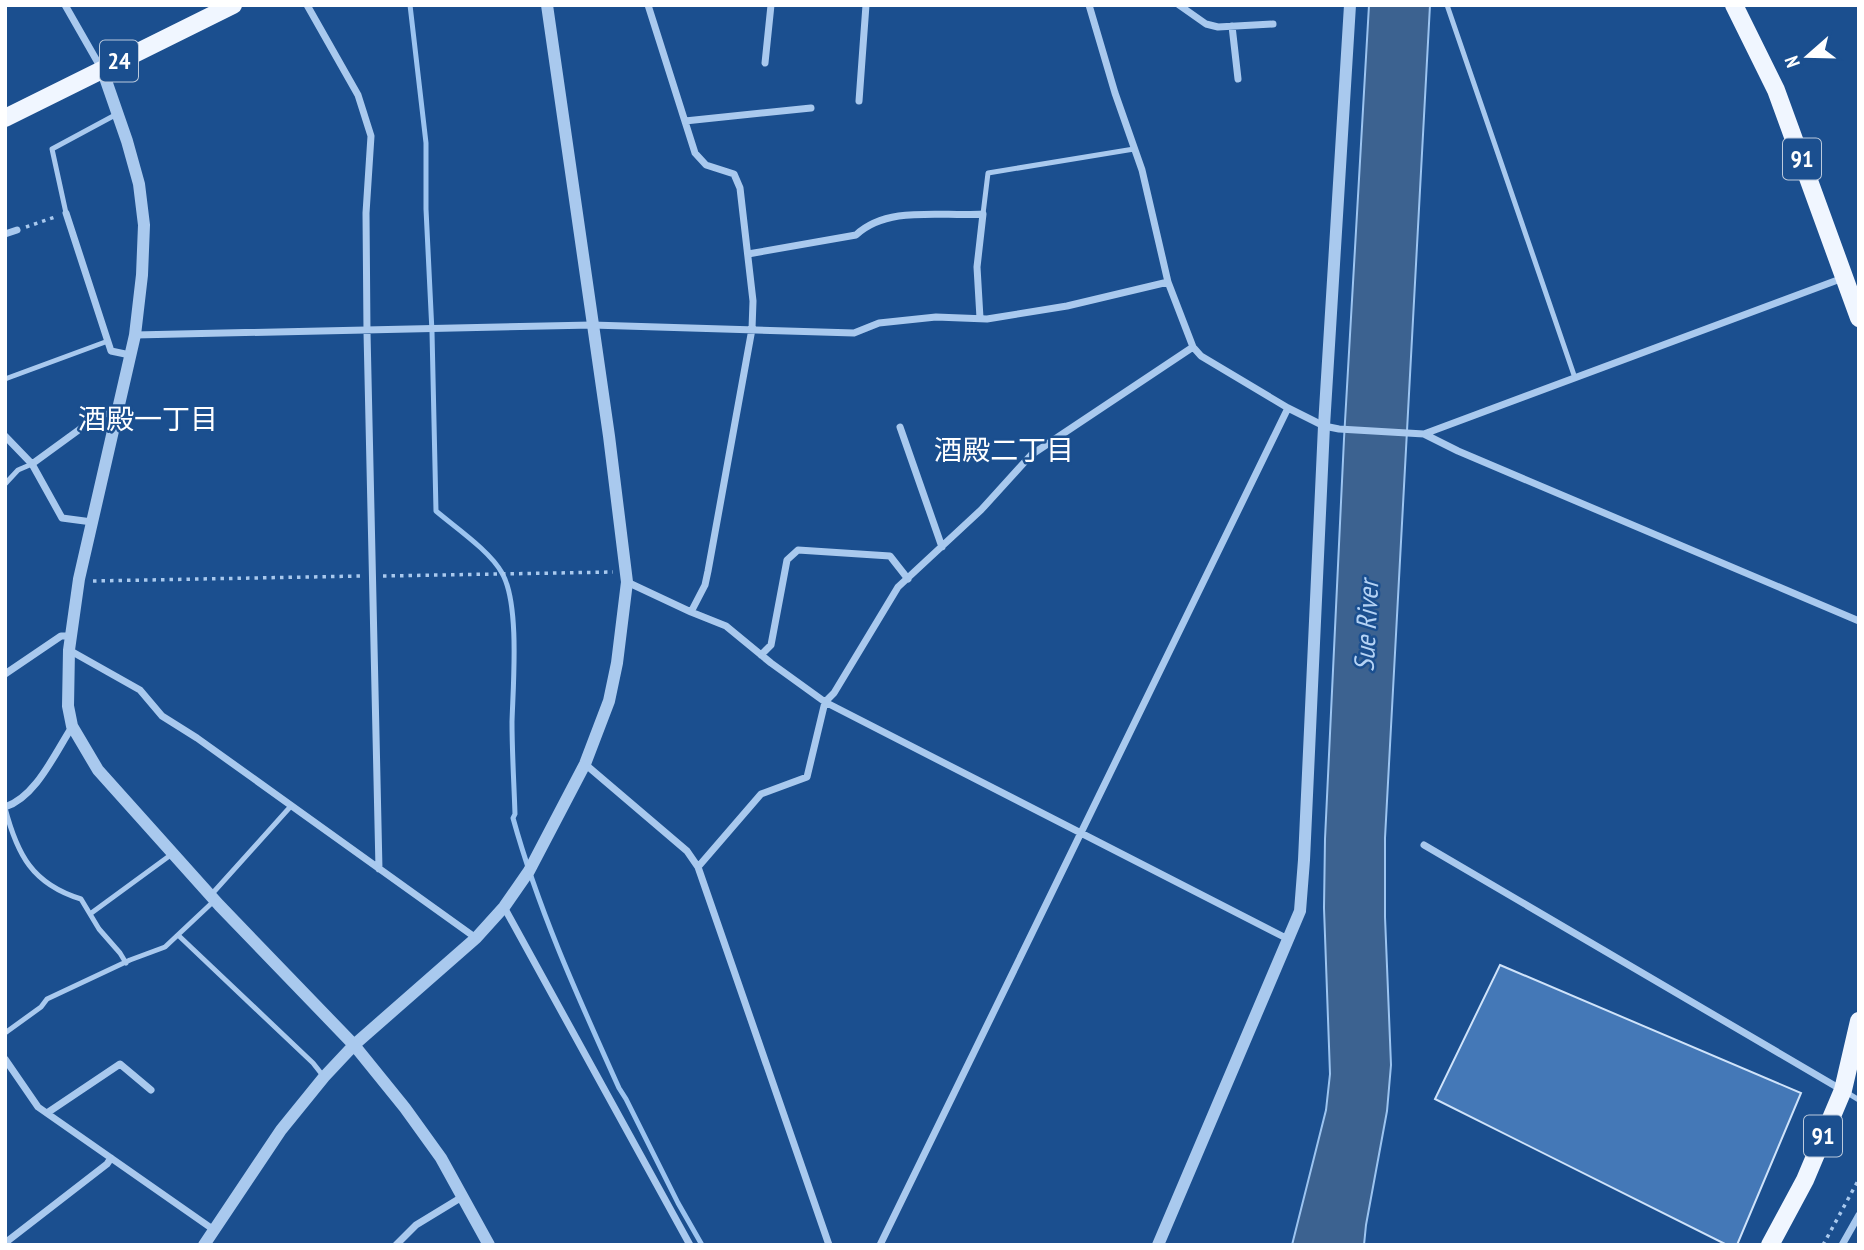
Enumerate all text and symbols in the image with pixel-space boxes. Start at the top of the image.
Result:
north arrow [1773,21,1843,91]
road number: 24 [100,40,138,82]
text: N [1779,53,1805,71]
road number: 91 [1783,139,1821,180]
district label: 酒殿一丁目 [78,400,218,437]
district label: 酒殿二丁目 [934,431,1074,468]
water label: Sue River [1345,575,1387,673]
road number: 91 [1804,1116,1842,1156]

